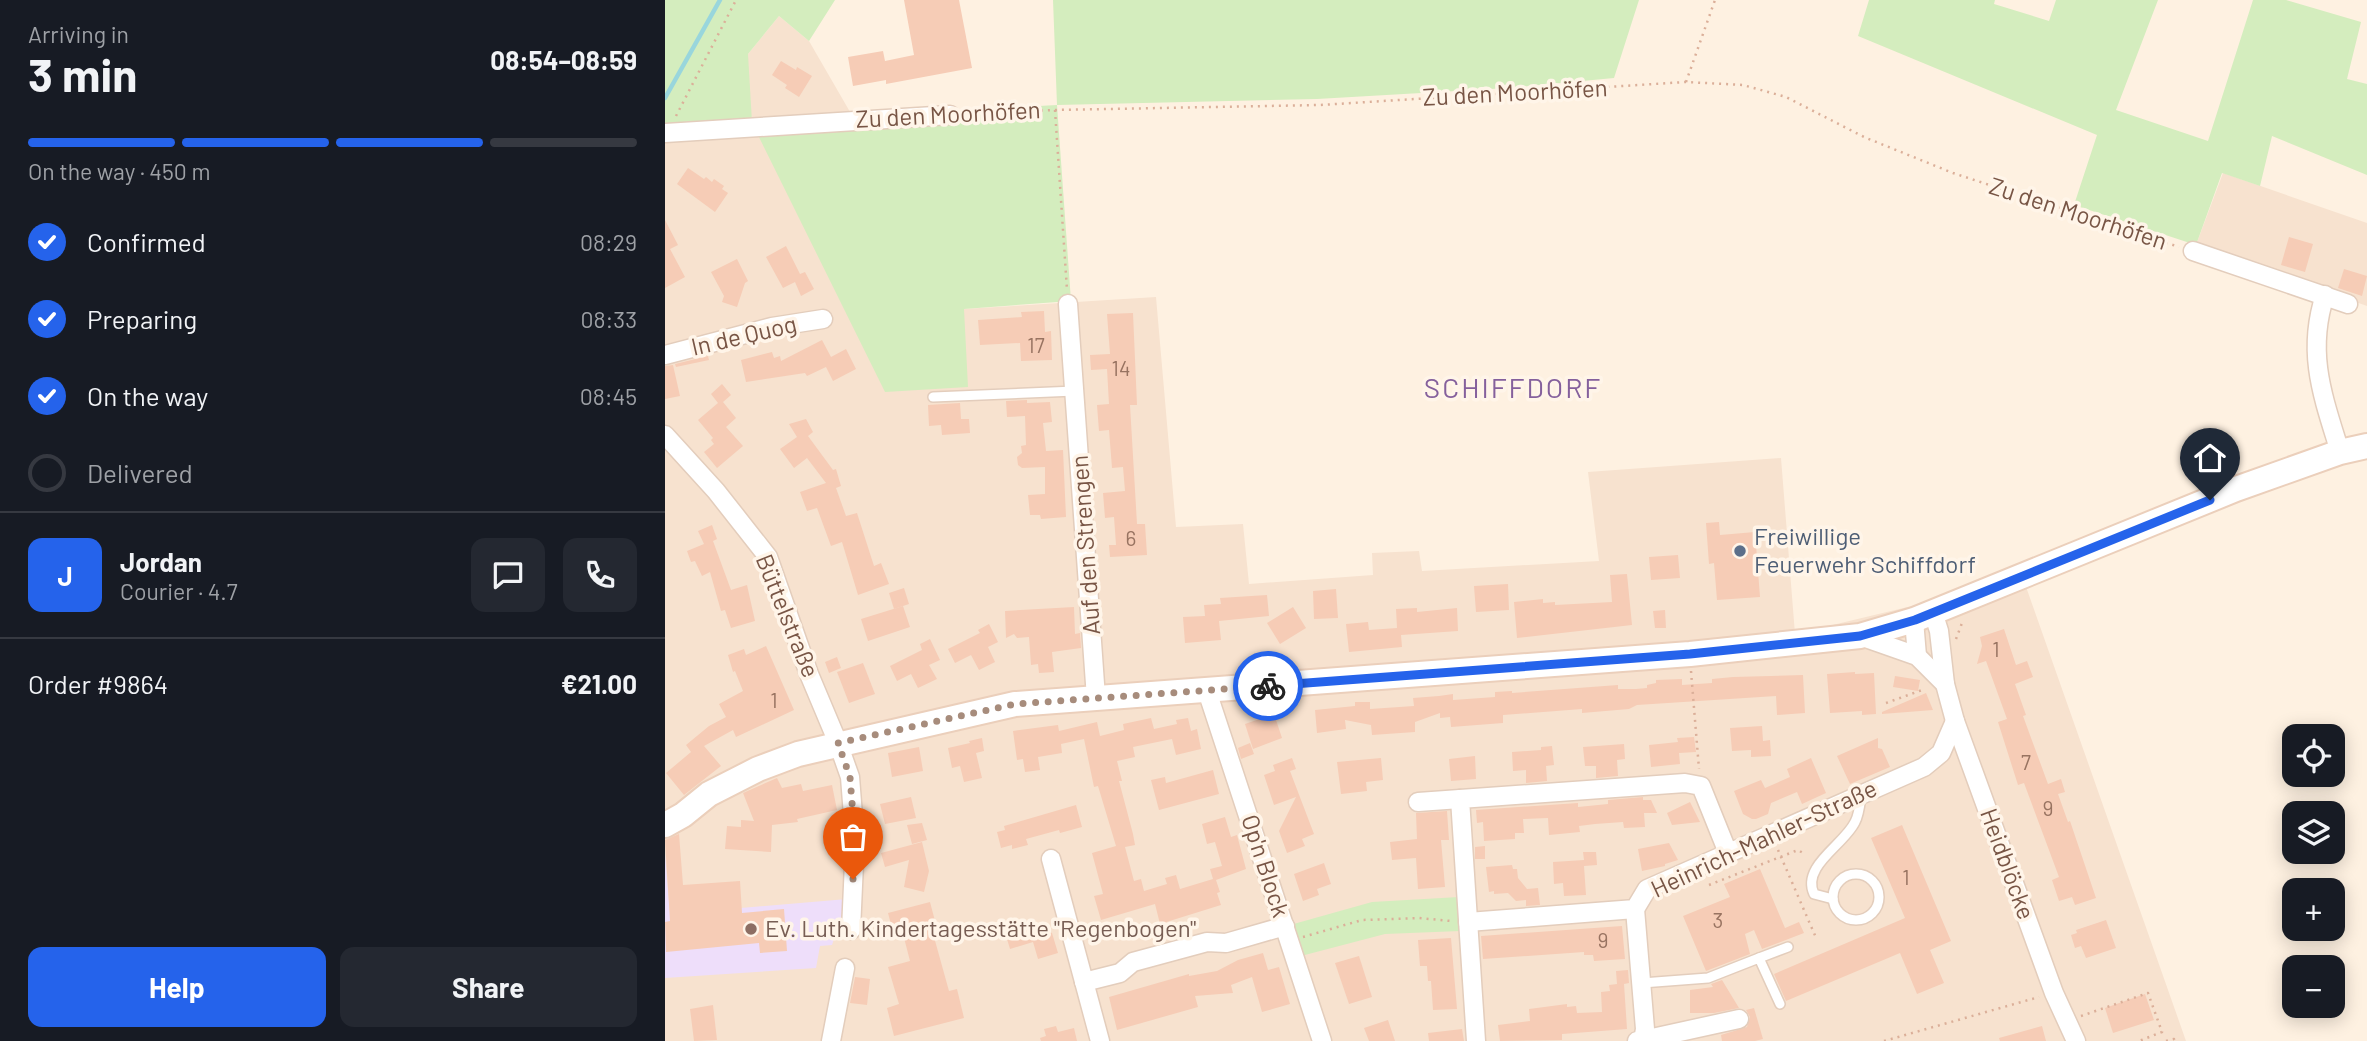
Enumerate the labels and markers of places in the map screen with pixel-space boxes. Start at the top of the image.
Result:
pin [2180,428,2240,500]
place label: Freiwillige Feuerwehr Schiffdorf [1754,521,1976,578]
marker: Freiwillige Feuerwehr Schiffdorf [1732,543,1748,559]
pin [823,807,883,879]
place label: Ev. Luth. Kindertagesstätte "Regenbogen" [765,913,1196,942]
marker: Ev. Luth. Kindertagesstätte "Regenbogen" [743,921,759,937]

